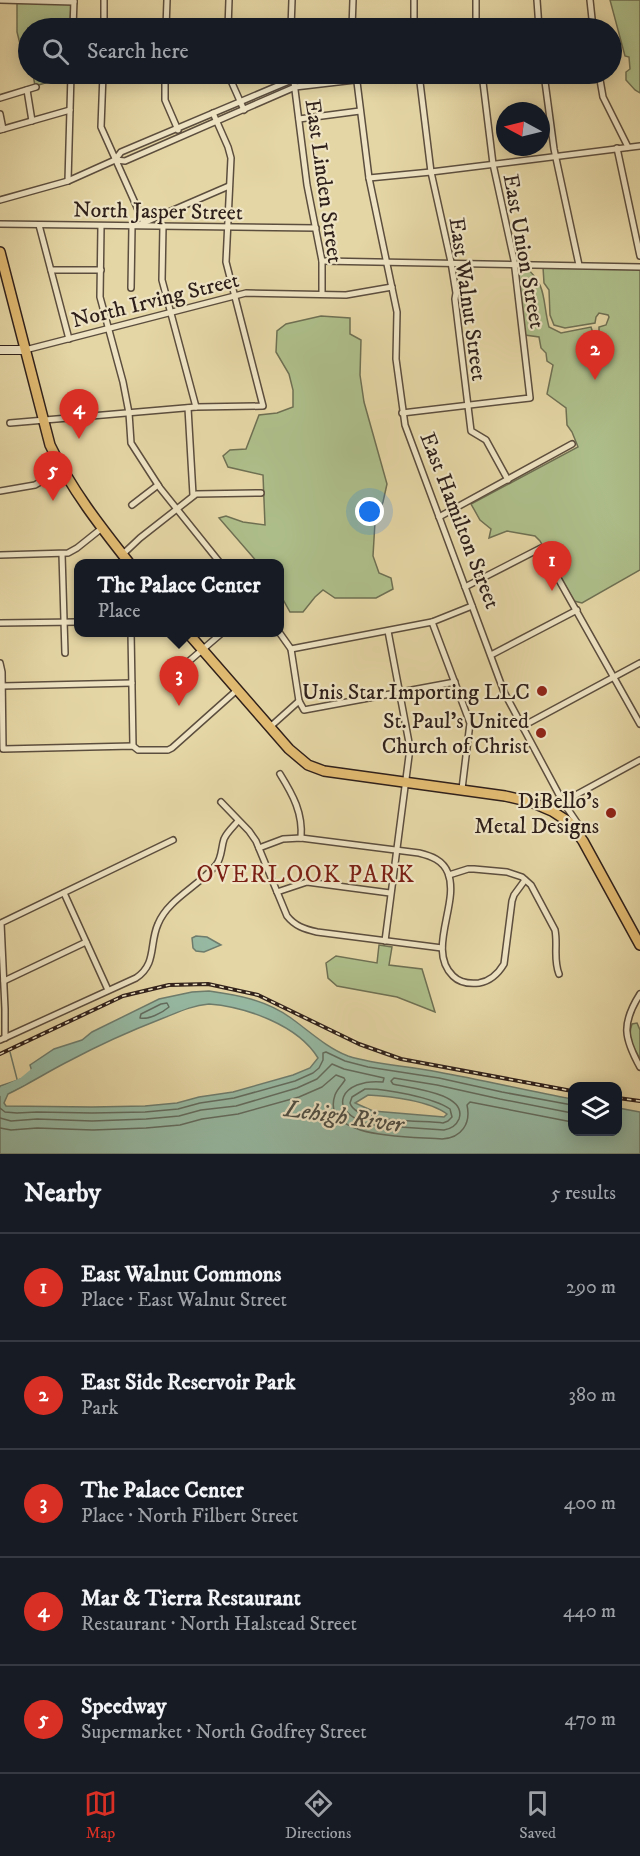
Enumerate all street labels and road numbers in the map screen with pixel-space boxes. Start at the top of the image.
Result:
street label: East Linden Street [299,97,348,265]
street label: East Union Street [497,172,550,331]
street label: North Jasper Street [73,197,243,226]
street label: East Walnut Street [443,216,492,383]
street label: North Irving Street [69,267,242,334]
street label: East Hamilton Street [414,429,506,612]

